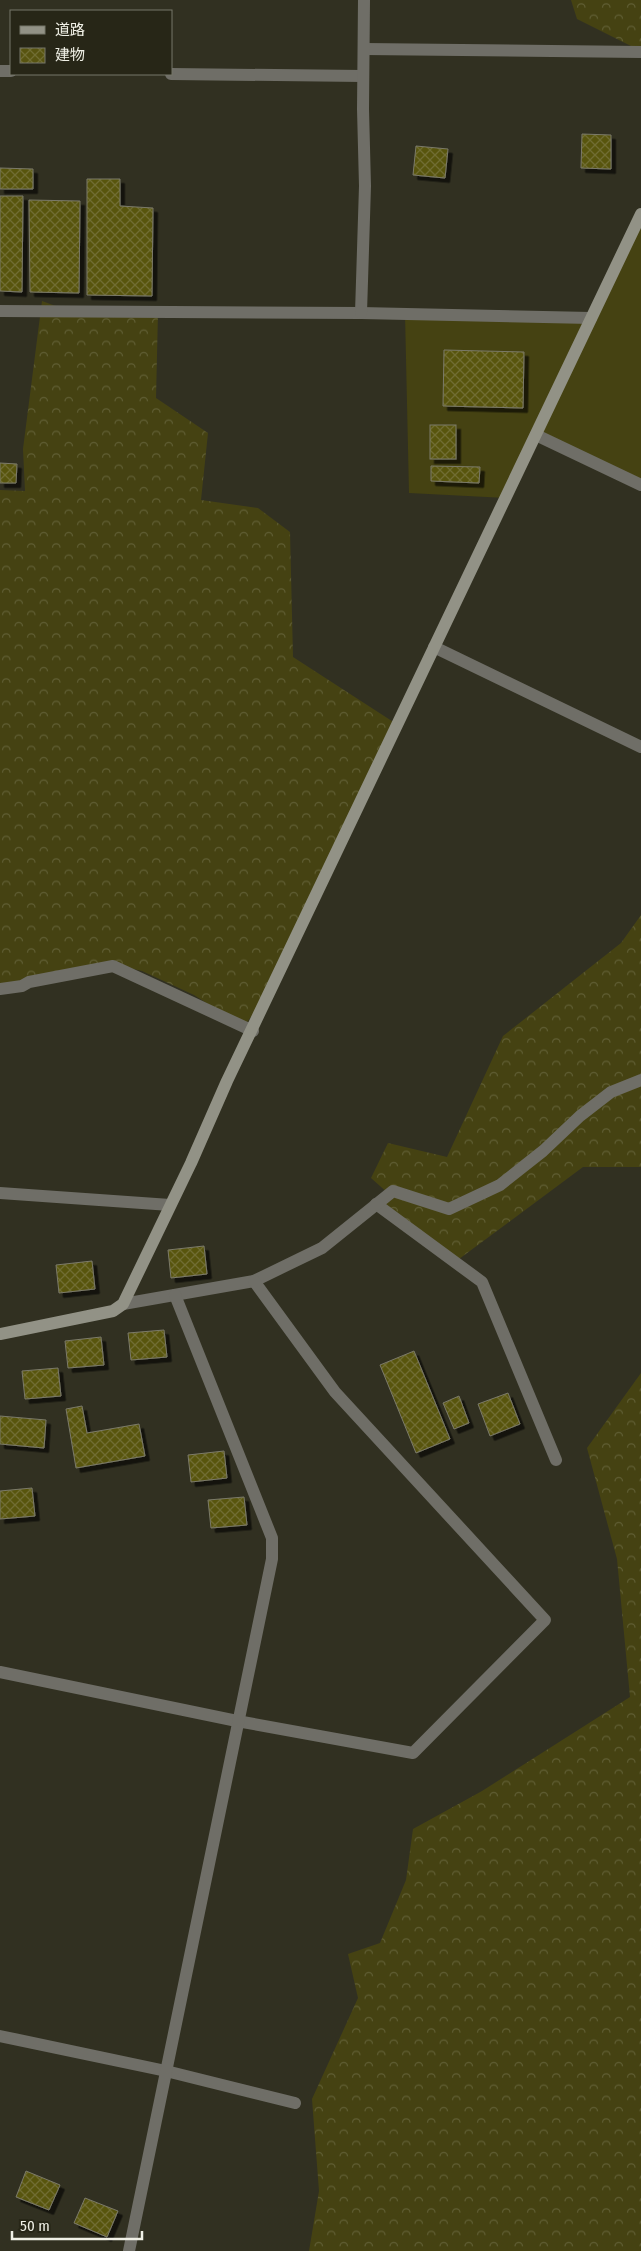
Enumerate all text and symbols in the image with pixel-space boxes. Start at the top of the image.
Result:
legend [10,10,172,75]
text: 道路 [55,21,85,39]
text: 建物 [55,46,85,64]
scale bar [12,2208,142,2240]
text: 50 m [20,2217,50,2235]

